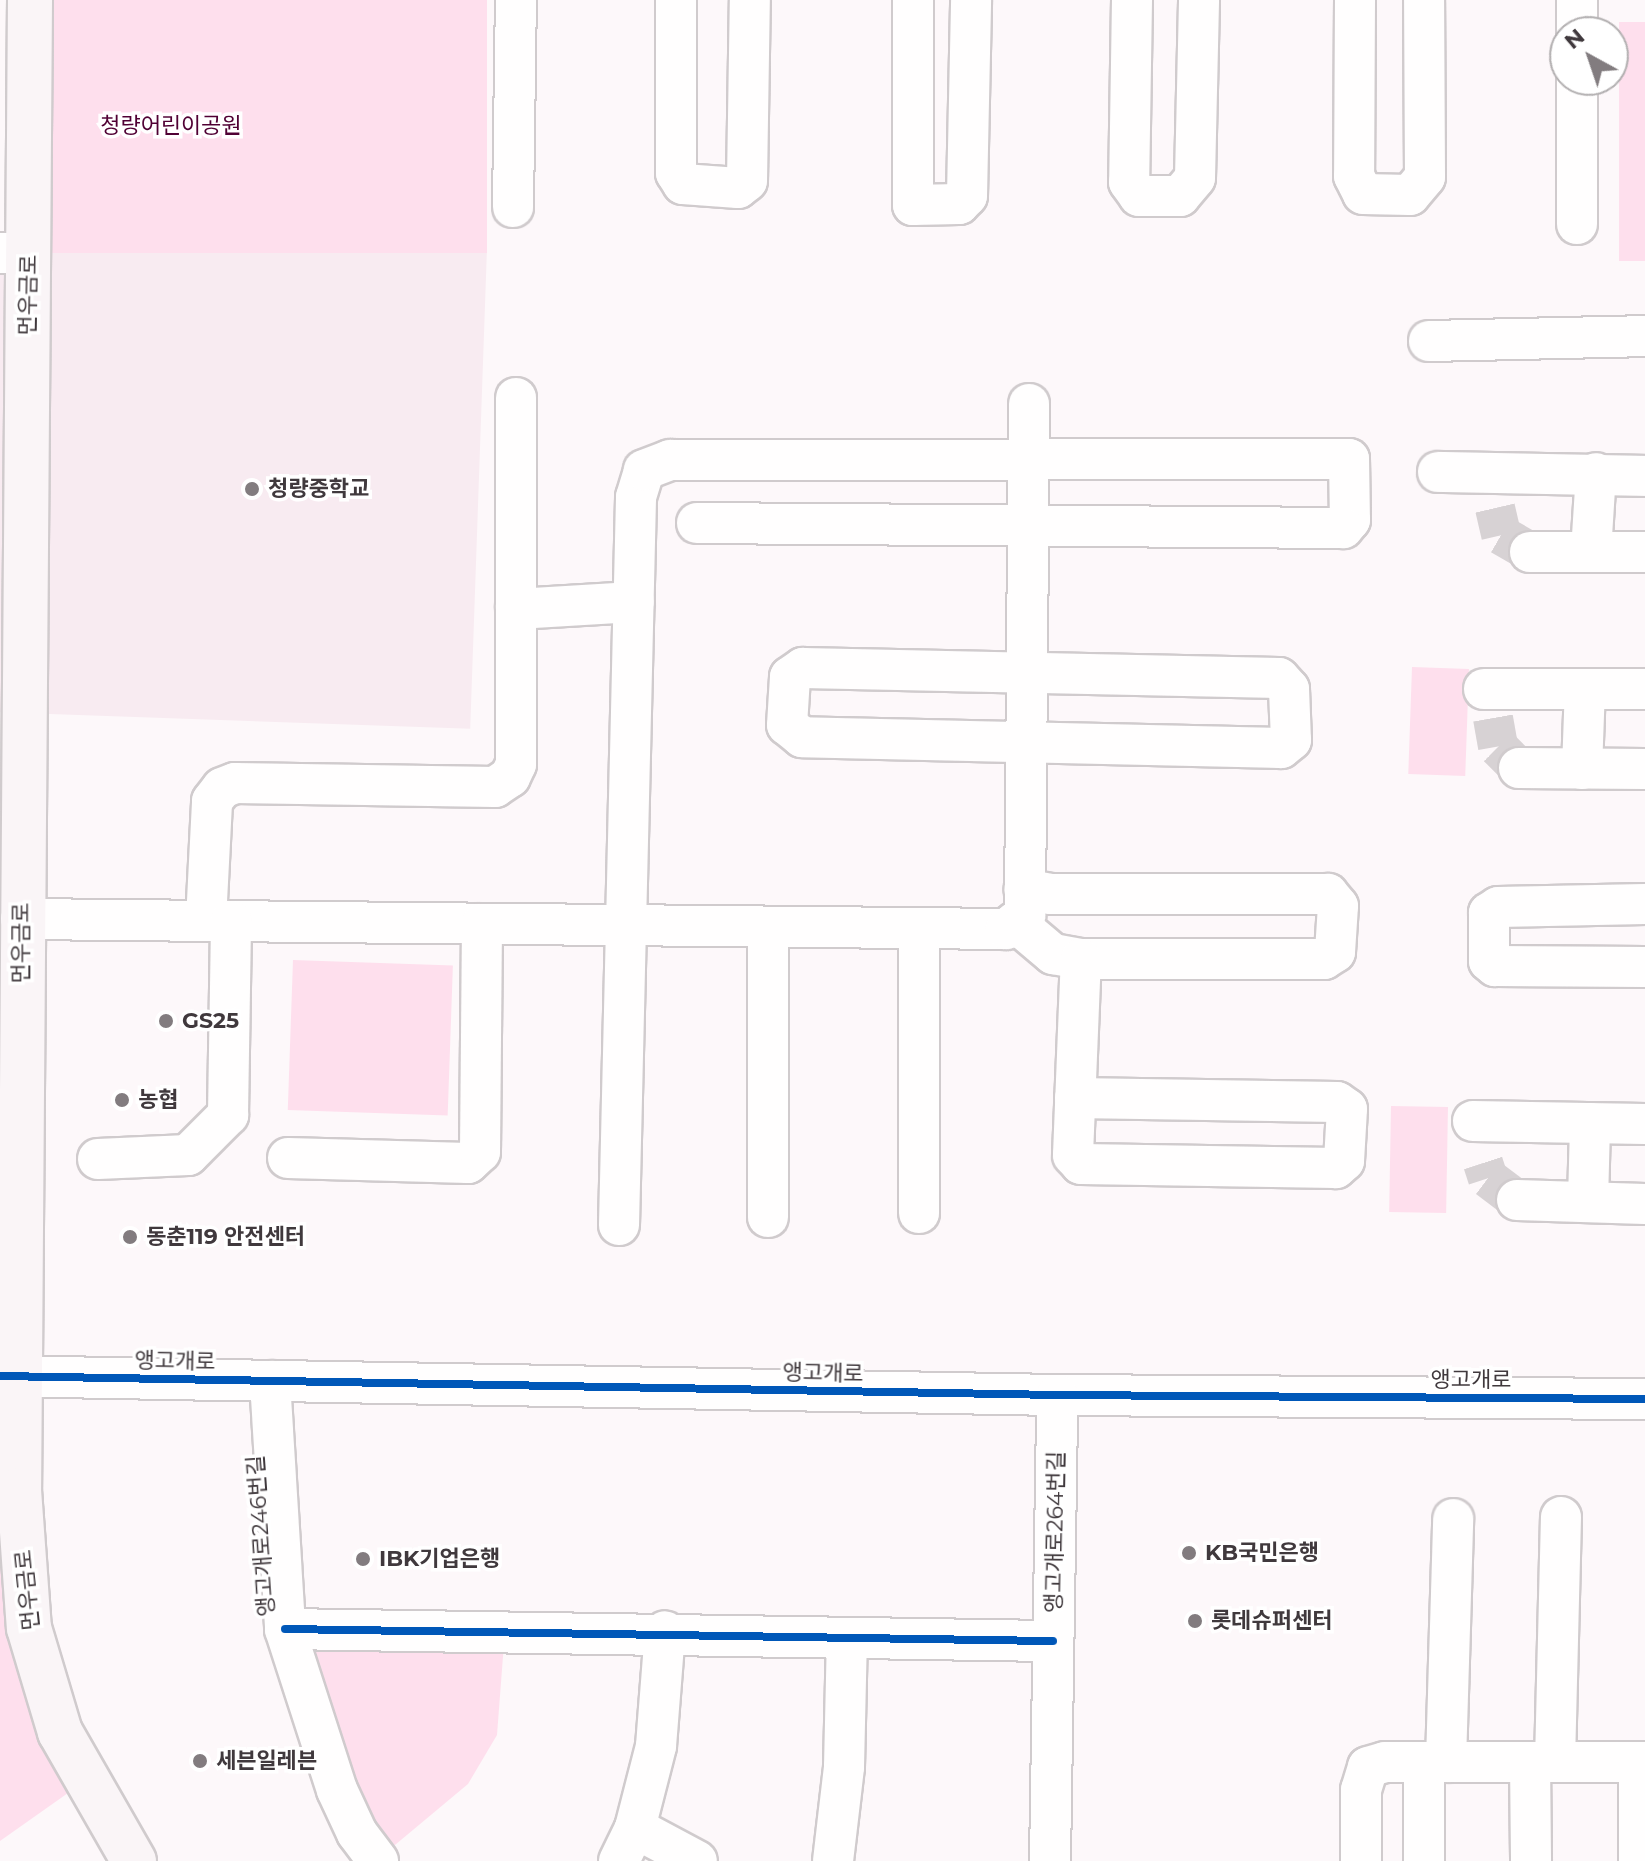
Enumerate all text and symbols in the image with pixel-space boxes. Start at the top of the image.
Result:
north arrow [1549,16,1629,96]
text: N [1559,23,1590,55]
park label: 청량어린이공원 [100,113,242,139]
street label: 먼우금로 [14,254,42,336]
place label: 청량중학교 [268,476,369,502]
marker: 청량중학교 [243,480,261,498]
street label: 먼우금로 [8,903,34,983]
place label: GS25 [182,1008,239,1034]
marker: GS25 [157,1012,175,1030]
place label: 농협 [138,1087,178,1113]
marker: 농협 [113,1091,131,1109]
place label: 동춘119 안전센터 [146,1224,305,1250]
marker: 동춘119 안전센터 [121,1228,139,1246]
street label: 앵고개로 [134,1347,216,1375]
street label: 앵고개로 [782,1359,864,1387]
street label: 앵고개로 [1431,1367,1511,1393]
street label: 앵고개로264번길 [1040,1451,1070,1613]
street label: 앵고개로246번길 [242,1455,280,1617]
place label: KB국민은행 [1205,1540,1319,1566]
marker: KB국민은행 [1180,1544,1198,1562]
place label: IBK기업은행 [379,1546,500,1572]
street label: 먼우금로 [10,1548,44,1632]
marker: IBK기업은행 [354,1550,372,1568]
place label: 롯데슈퍼센터 [1211,1608,1332,1634]
marker: 롯데슈퍼센터 [1186,1612,1204,1630]
place label: 세븐일레븐 [216,1748,317,1774]
marker: 세븐일레븐 [191,1752,209,1770]

